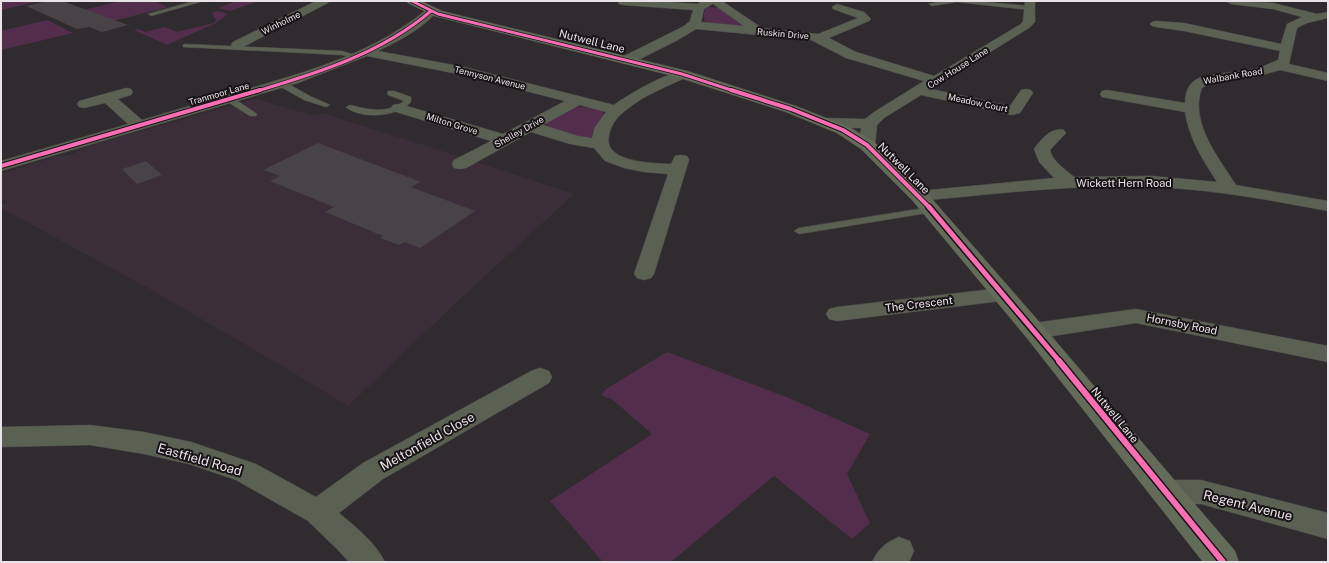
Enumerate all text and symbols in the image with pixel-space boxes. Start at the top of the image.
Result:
street label: Winholme [260,8,302,37]
street label: Ruskin Drive [757,26,809,41]
street label: Nutwell Lane [558,27,626,55]
street label: Cow House Lane [925,44,990,91]
street label: Tennyson Avenue [454,63,527,92]
street label: Walbank Road [1202,65,1263,86]
street label: Tranmoor Lane [187,80,250,107]
street label: Meadow Court [947,91,1010,114]
street label: Milton Grove [425,111,479,137]
street label: Shelley Drive [492,113,545,150]
street label: Nutwell Lane [876,140,932,196]
street label: Wickett Hern Road [1076,177,1172,189]
street label: The Crescent [885,294,953,314]
street label: Hornsby Road [1146,311,1218,337]
street label: Nutwell Lane [1089,385,1141,445]
street label: Meltonfield Close [377,409,477,474]
street label: Eastfield Road [156,440,244,479]
street label: Regent Avenue [1202,487,1294,524]

